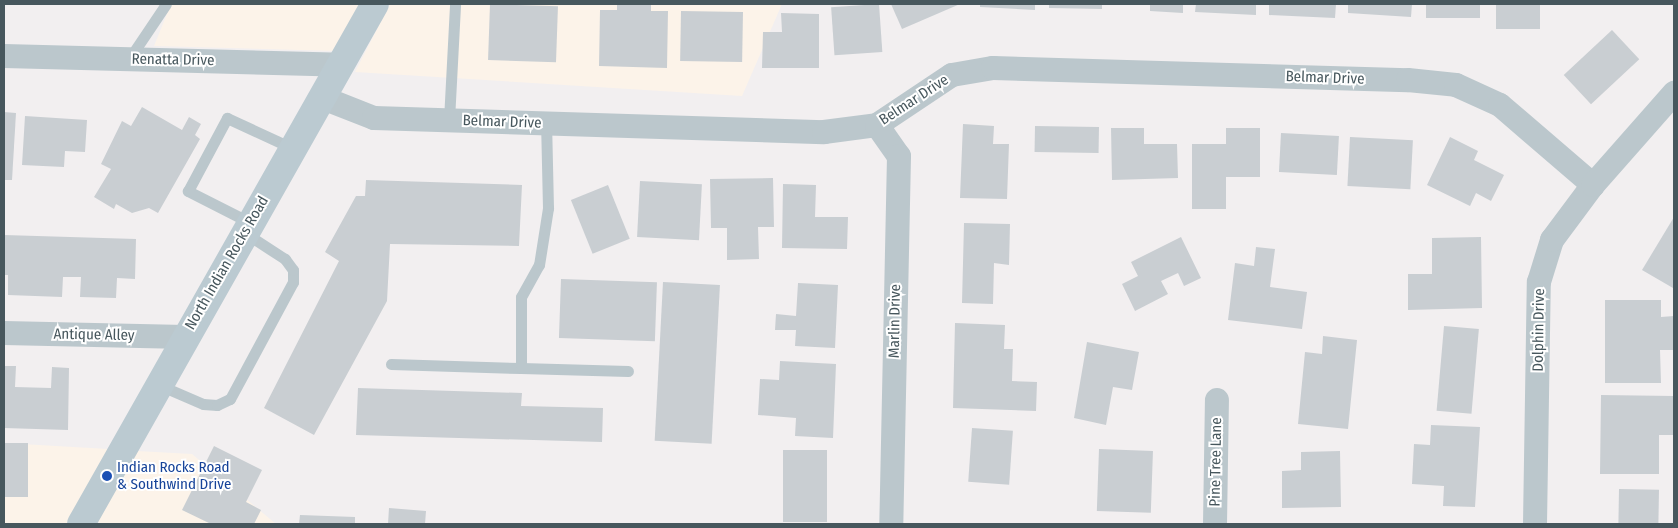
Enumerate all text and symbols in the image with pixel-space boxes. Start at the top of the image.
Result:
street label: Renatta Drive [131,50,215,70]
street label: Belmar Drive [1285,68,1365,88]
street label: Belmar Drive [876,71,952,129]
street label: Belmar Drive [462,112,542,132]
street label: North Indian Rocks Road [181,193,273,333]
street label: Marlin Drive [885,284,905,358]
street label: Dolphin Drive [1529,288,1549,372]
street label: Antique Alley [53,325,135,345]
street label: Pine Tree Lane [1206,417,1226,507]
place label: Indian Rocks Road & Southwind Drive [117,458,231,493]
marker: Indian Rocks Road & Southwind Drive [101,470,113,482]

